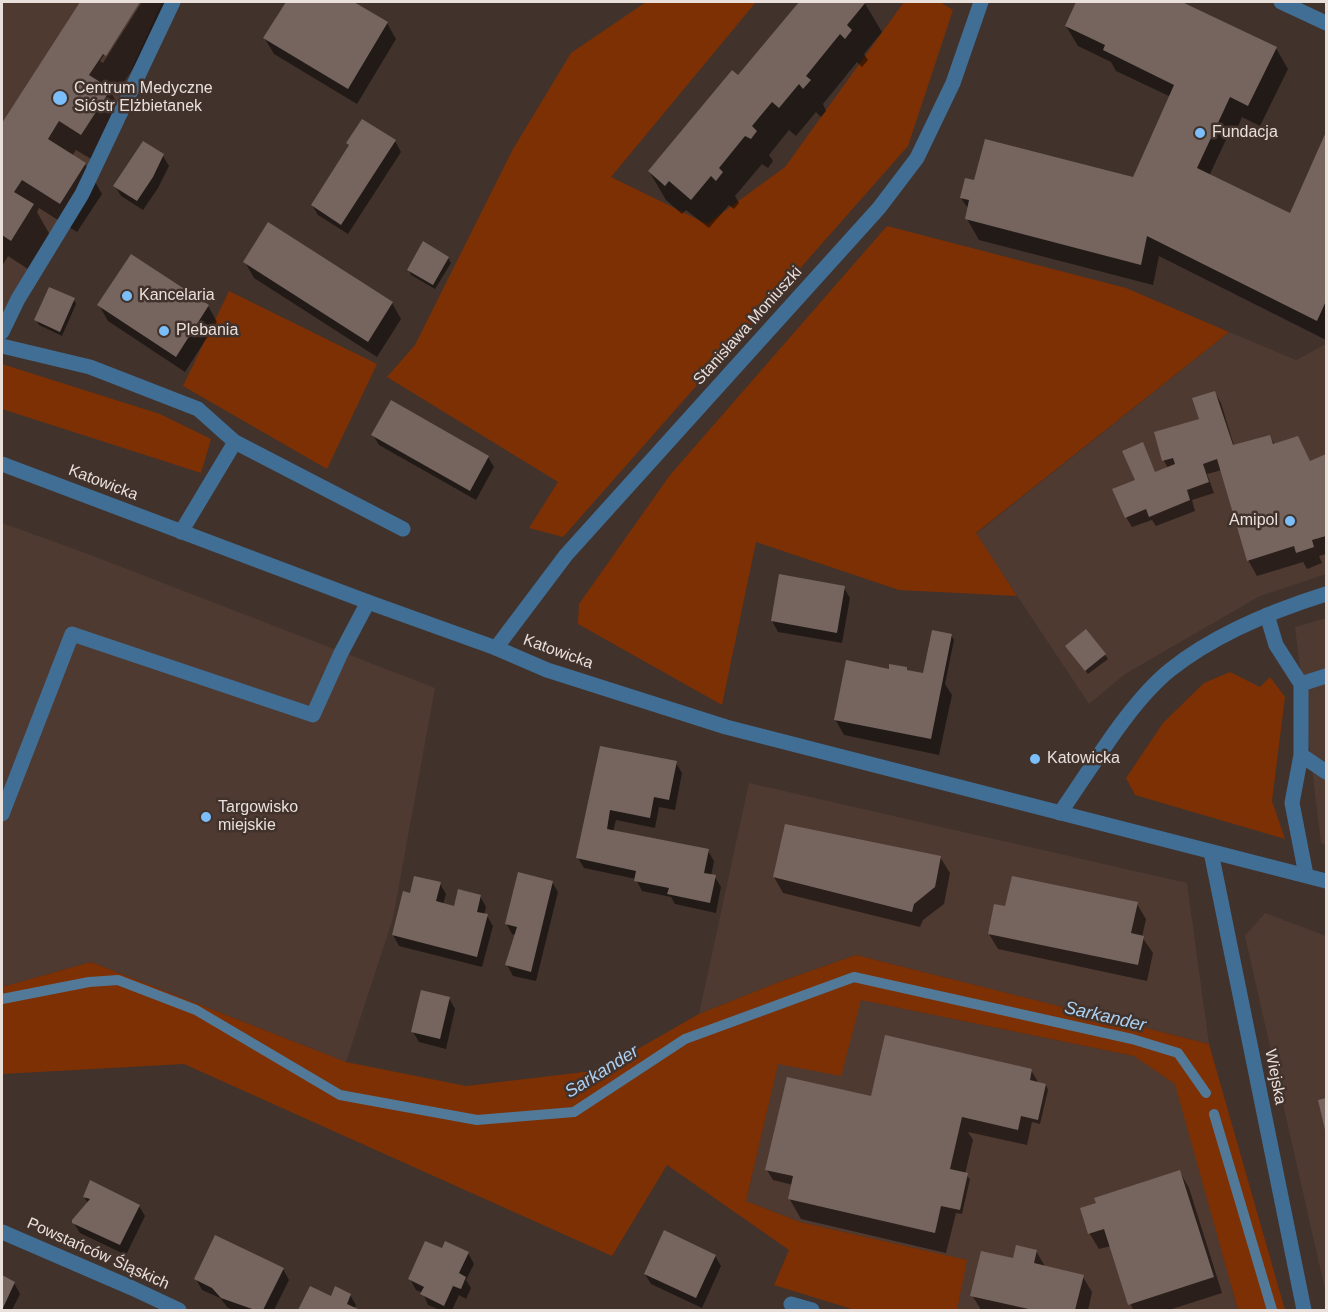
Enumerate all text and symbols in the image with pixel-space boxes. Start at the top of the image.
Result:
place label: Centrum Medyczne Sióstr Elżbietanek [74,79,213,117]
marker: Centrum Medyczne Sióstr Elżbietanek [51,89,69,107]
place label: Fundacja [1212,123,1278,143]
marker: Fundacja [1193,126,1207,140]
street label: Stanisława Moniuszki [690,263,806,389]
place label: Kancelaria [139,286,215,306]
marker: Kancelaria [120,289,134,303]
place label: Plebania [176,321,238,341]
marker: Plebania [157,324,171,338]
street label: Katowicka [66,461,140,505]
place label: Amipol [1229,511,1278,531]
marker: Amipol [1283,514,1297,528]
street label: Katowicka [520,631,596,673]
place label: Katowicka [1047,749,1120,769]
marker: Katowicka [1028,752,1042,766]
place label: Targowisko miejskie [218,798,298,836]
marker: Targowisko miejskie [199,810,213,824]
water label: Sarkander [1062,997,1148,1037]
water label: Sarkander [561,1041,643,1103]
street label: Wiejska [1260,1048,1290,1106]
street label: Powstańców Śląskich [24,1214,172,1294]

